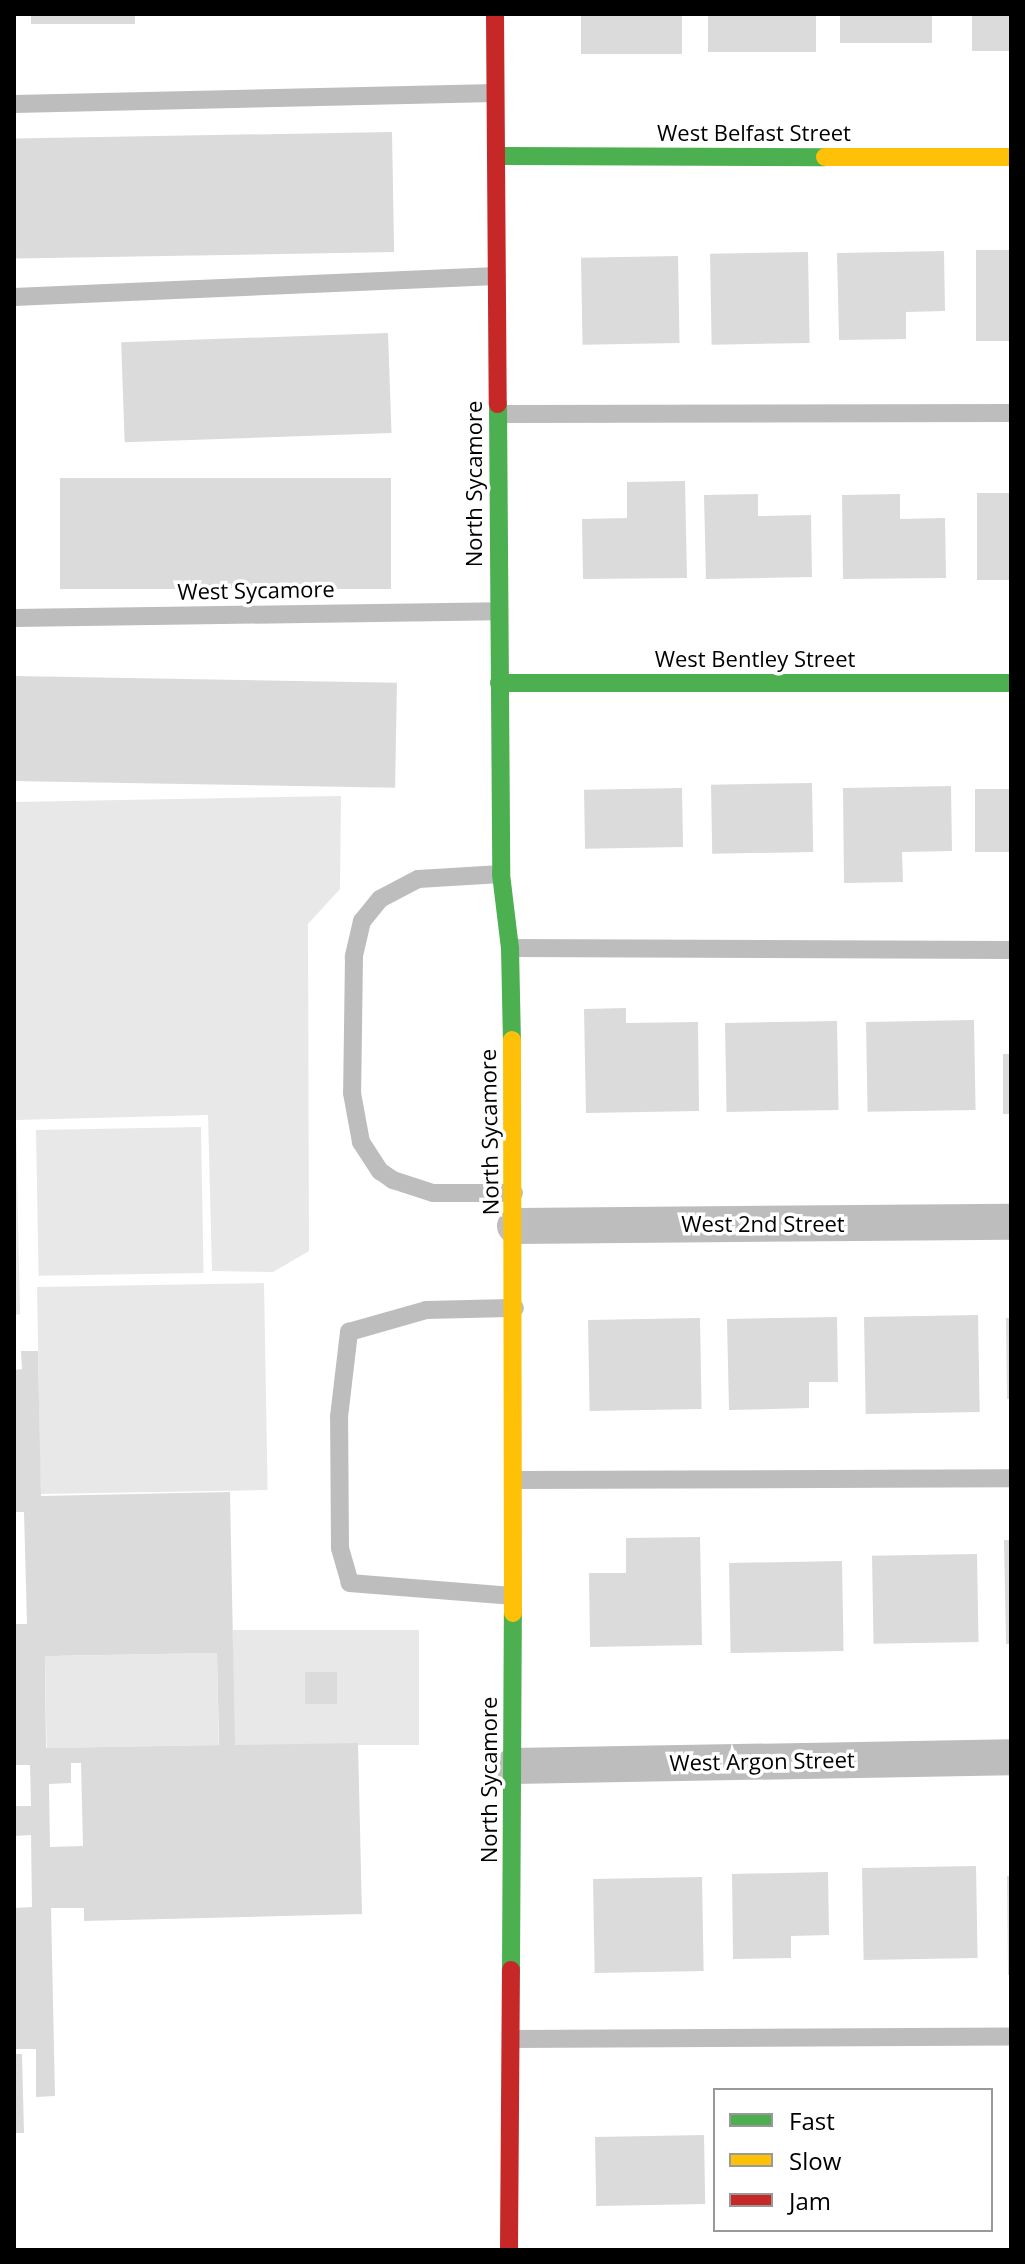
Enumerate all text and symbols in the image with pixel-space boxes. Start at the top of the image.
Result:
street label: West Belfast Street [657,120,851,146]
street label: North Sycamore [461,401,487,567]
street label: West Sycamore [177,575,335,605]
street label: West Bentley Street [655,646,855,672]
street label: North Sycamore [474,1048,504,1216]
street label: West 2nd Street [681,1211,845,1237]
street label: North Sycamore [476,1697,502,1863]
street label: West Argon Street [669,1746,855,1776]
legend [713,2088,993,2232]
text: Fast [789,2104,835,2137]
text: Slow [789,2144,841,2177]
text: Jam [789,2184,831,2217]

